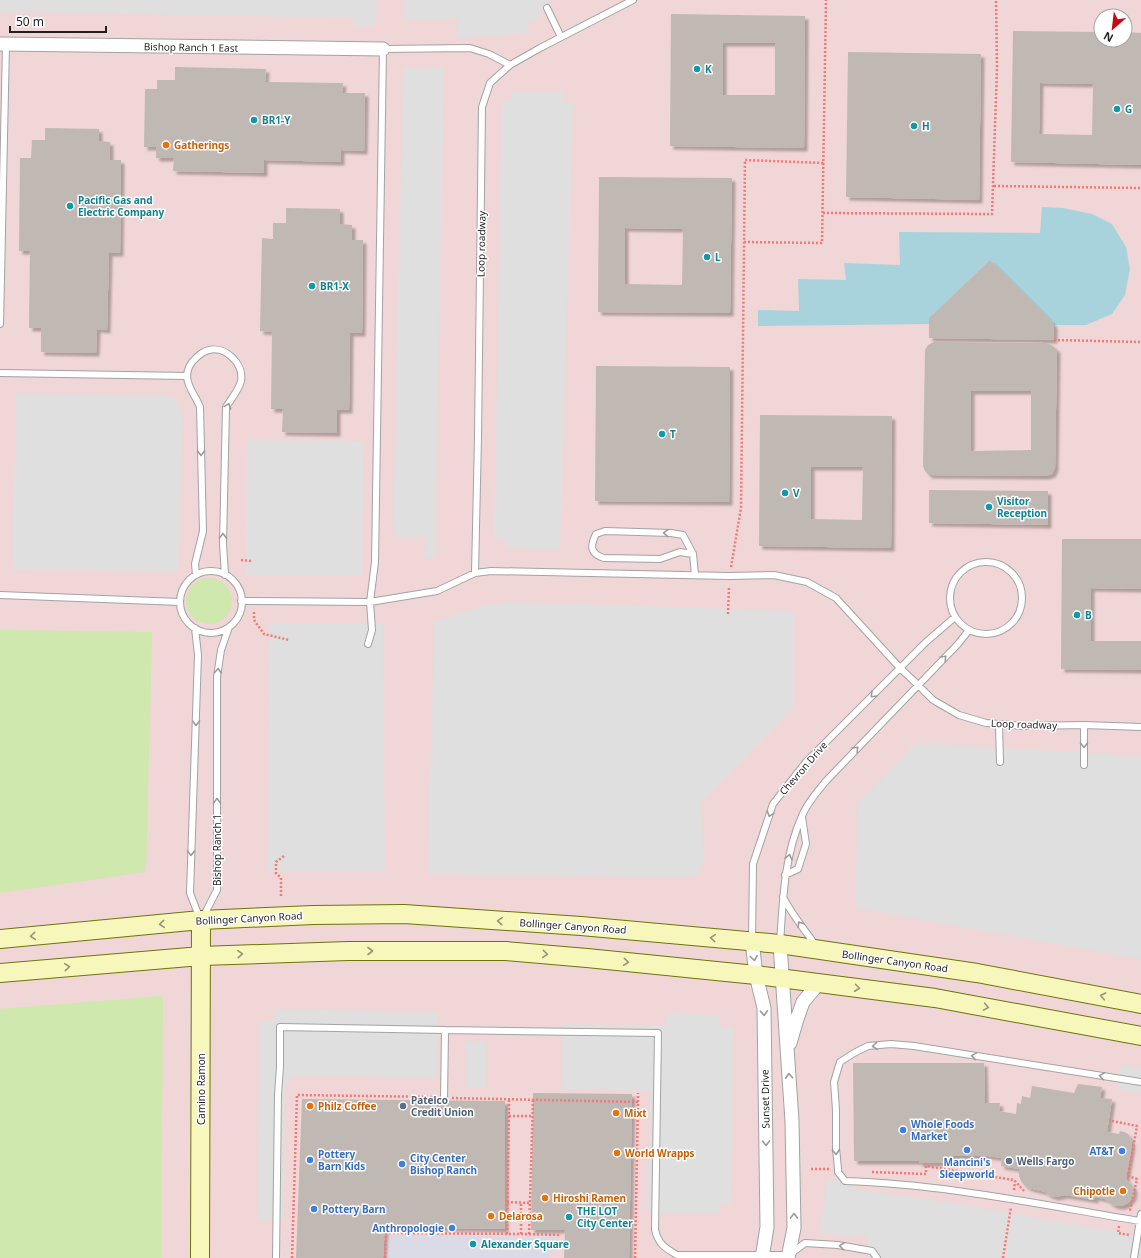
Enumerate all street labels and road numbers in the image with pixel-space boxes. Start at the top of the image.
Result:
street label: Bishop Ranch 1 East [144,39,239,55]
street label: Loop roadway [473,210,489,277]
street label: Loop roadway [991,716,1058,732]
street label: Chevron Drive [776,738,830,798]
street label: Bishop Ranch 1 [210,814,224,886]
street label: Bollinger Canyon Road [195,908,303,928]
street label: Bollinger Canyon Road [519,915,627,937]
street label: Bollinger Canyon Road [841,947,949,975]
street label: Camino Ramon [194,1053,208,1125]
street label: Sunset Drive [757,1069,773,1129]

